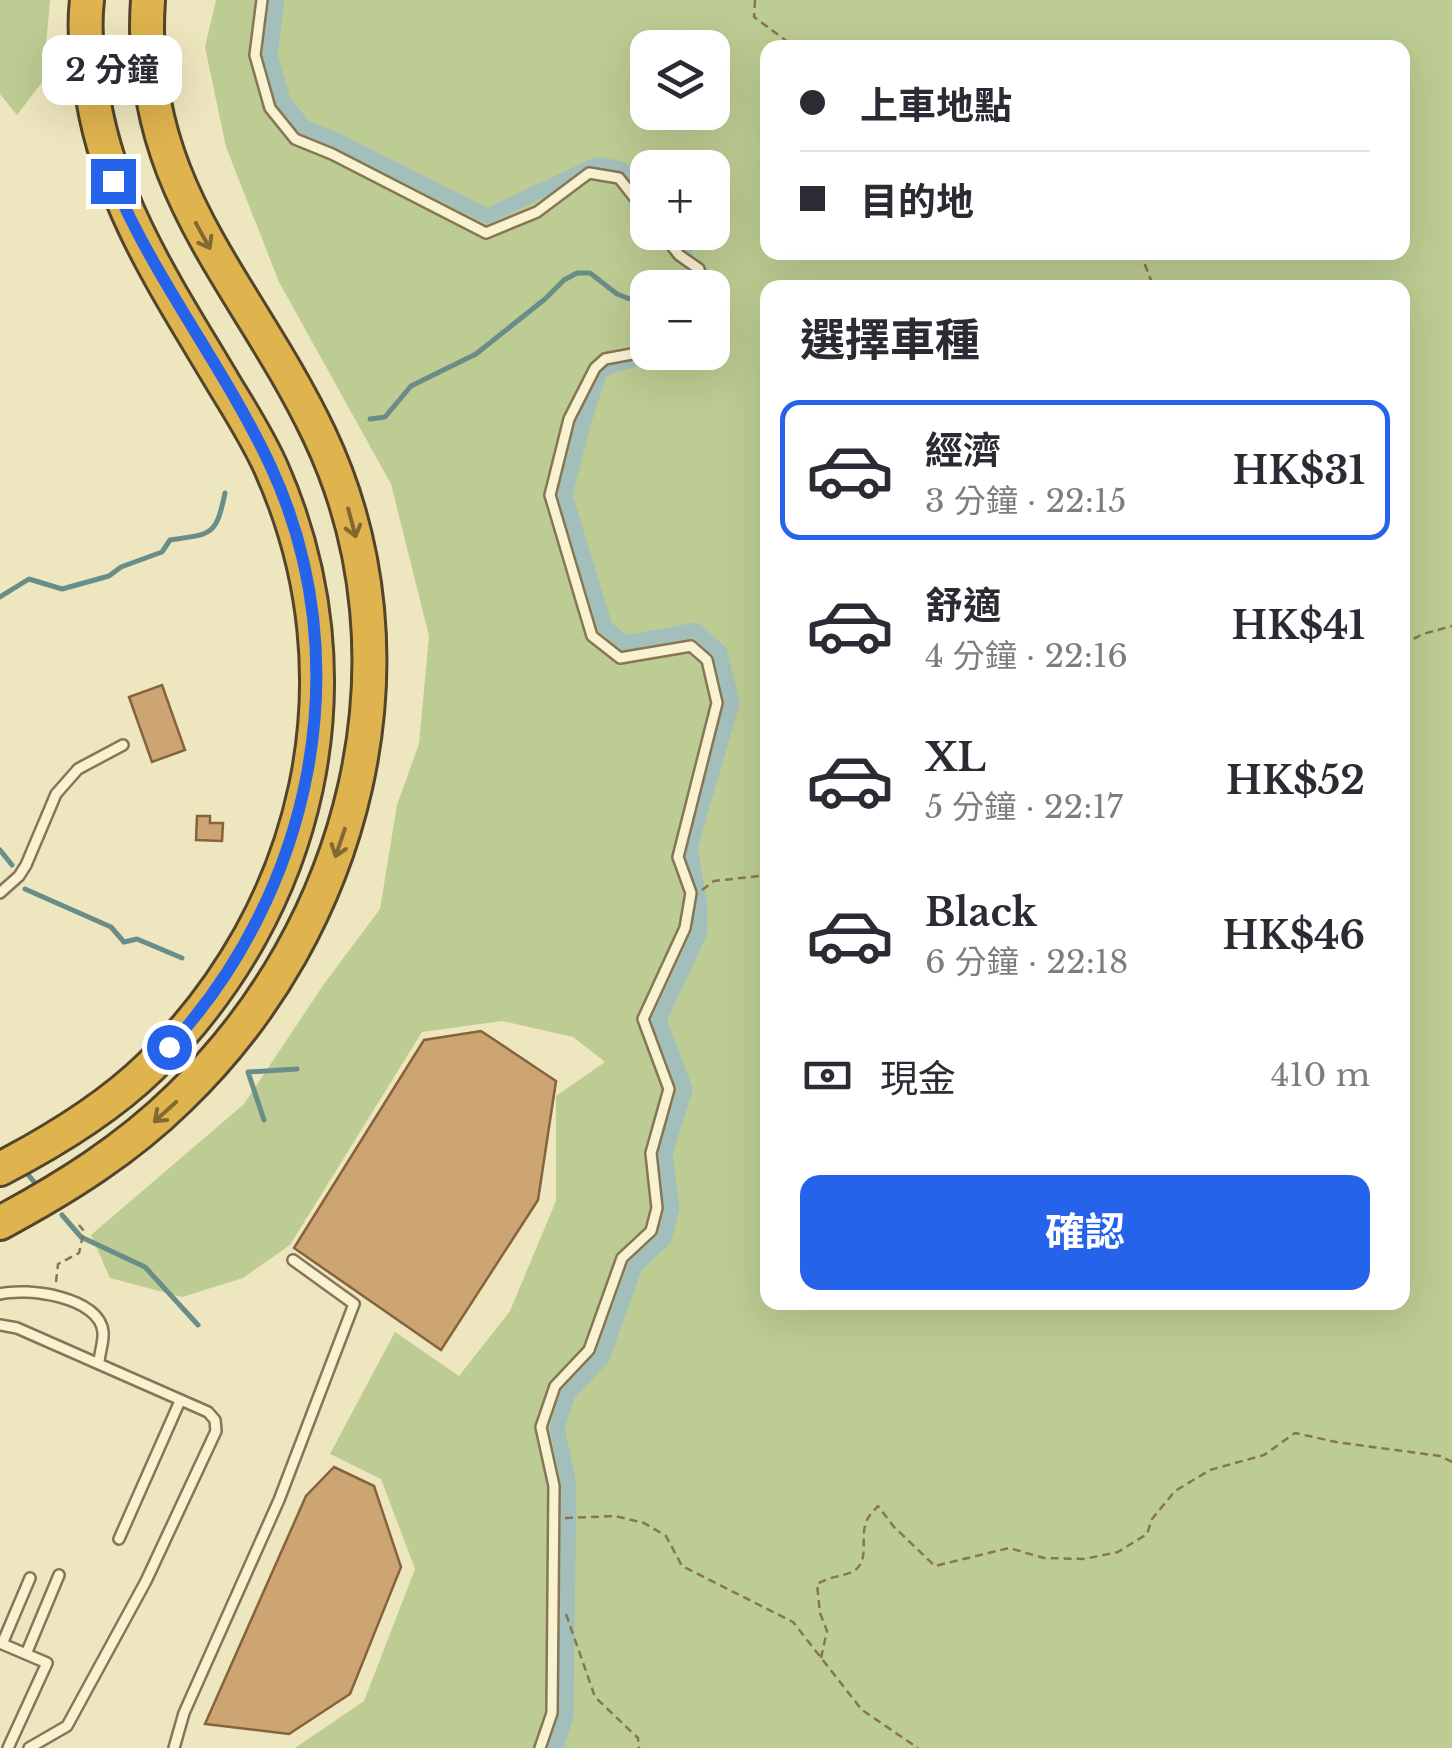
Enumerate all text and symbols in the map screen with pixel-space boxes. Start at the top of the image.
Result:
map controls [630,30,730,370]
button: layers [630,30,730,130]
callout: 2 分鐘 [43,36,183,106]
text: 2 分鐘 [65,50,159,90]
text: 上車地點 [860,82,1012,129]
button: + [630,150,730,250]
route end [91,159,136,204]
text: 目的地 [860,178,974,225]
one-way arrow [193,221,213,250]
button: − [630,270,730,370]
text: 選擇車種 [800,312,980,368]
icon: car [805,425,895,515]
text: 經濟 [925,427,1001,474]
text: HK$31 [1233,447,1365,494]
text: 3 分鐘 · 22:15 [925,481,1126,521]
one-way arrow [344,507,363,538]
icon: car [805,580,895,670]
text: 舒適 [925,582,1001,629]
text: HK$41 [1232,602,1365,649]
text: 4 分鐘 · 22:16 [925,636,1128,676]
text: XL [925,734,986,781]
icon: car [805,735,895,825]
text: HK$52 [1226,757,1365,804]
text: 5 分鐘 · 22:17 [925,787,1123,827]
one-way arrow [330,826,348,857]
text: Black [925,889,1037,936]
icon: car [805,890,895,980]
text: HK$46 [1223,912,1365,959]
text: 6 分鐘 · 22:18 [925,942,1128,982]
route start [147,1025,192,1070]
icon: cash [800,1048,855,1103]
text: 現金 [880,1055,956,1102]
text: 410 m [1271,1055,1370,1095]
one-way arrow [153,1100,178,1123]
button: 確認 [800,1175,1370,1290]

